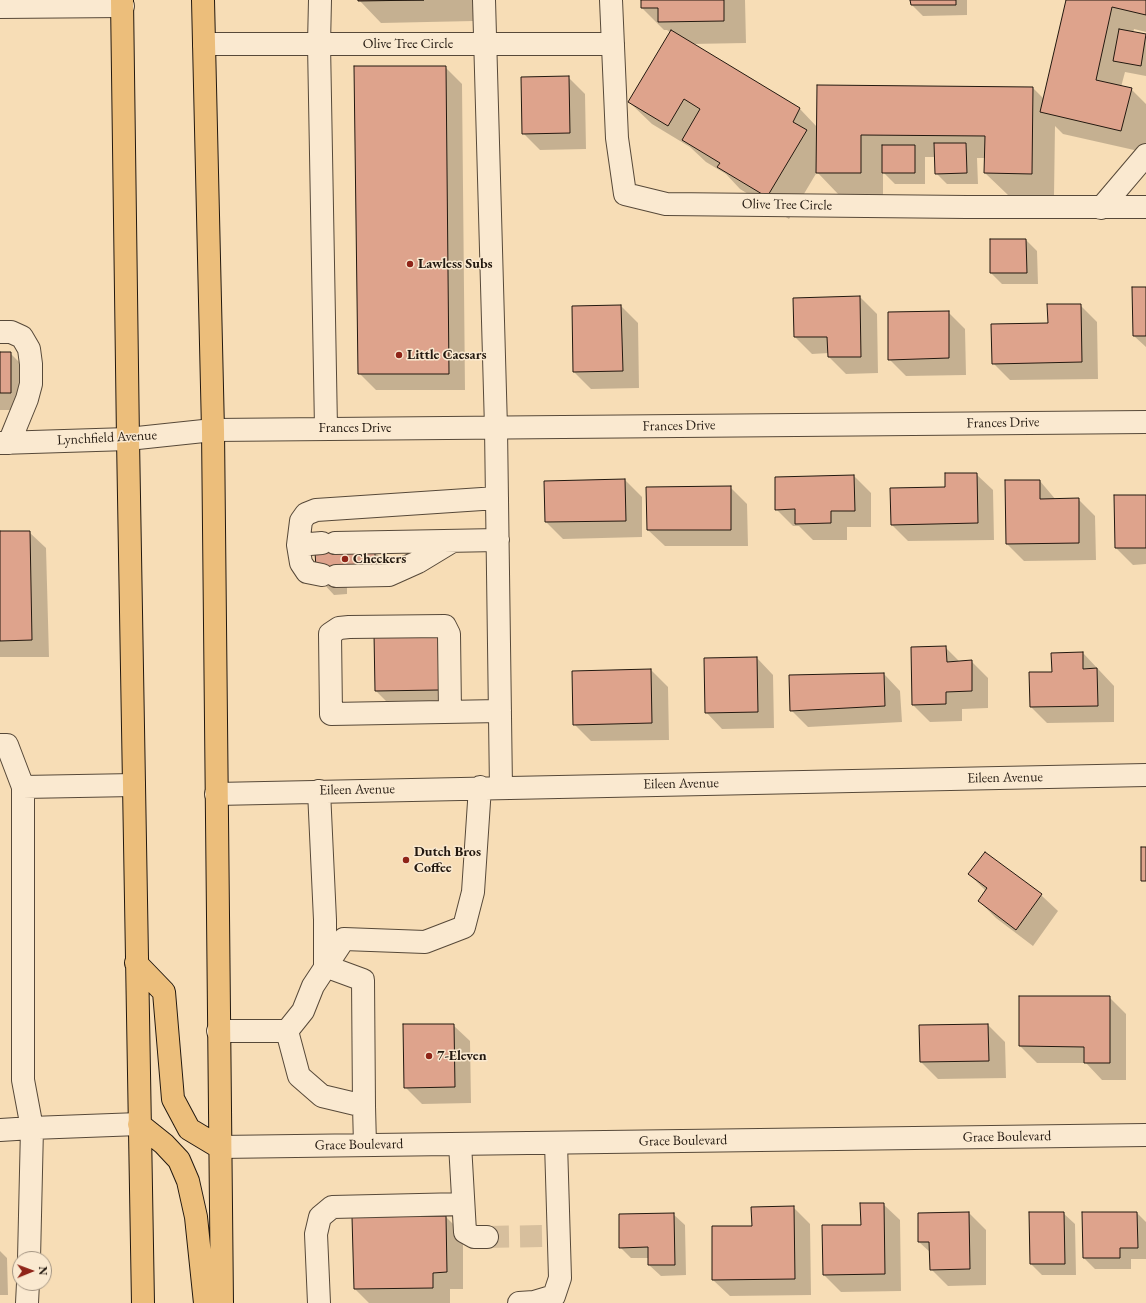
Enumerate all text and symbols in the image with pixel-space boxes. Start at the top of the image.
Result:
street label: Olive Tree Circle [363,36,453,52]
street label: Olive Tree Circle [742,196,832,214]
place label: Lawless Subs [418,256,493,272]
marker: Lawless Subs [405,259,415,269]
place label: Little Caesars [407,347,486,363]
marker: Little Caesars [394,350,404,360]
street label: Frances Drive [966,414,1040,432]
street label: Frances Drive [642,417,716,435]
street label: Frances Drive [319,420,391,436]
street label: Lynchfield Avenue [57,427,157,449]
place label: Checkers [353,551,406,567]
marker: Checkers [340,554,350,564]
street label: Eileen Avenue [967,769,1043,787]
street label: Eileen Avenue [643,775,719,793]
street label: Eileen Avenue [319,781,395,799]
place label: Dutch Bros Coffee [414,844,481,876]
marker: Dutch Bros Coffee [401,855,411,865]
place label: 7-Eleven [437,1048,487,1064]
marker: 7-Eleven [424,1051,434,1061]
street label: Grace Boulevard [962,1128,1052,1146]
street label: Grace Boulevard [638,1132,728,1150]
street label: Grace Boulevard [314,1136,404,1154]
north arrow [12,1251,52,1291]
text: N [36,1266,50,1275]

